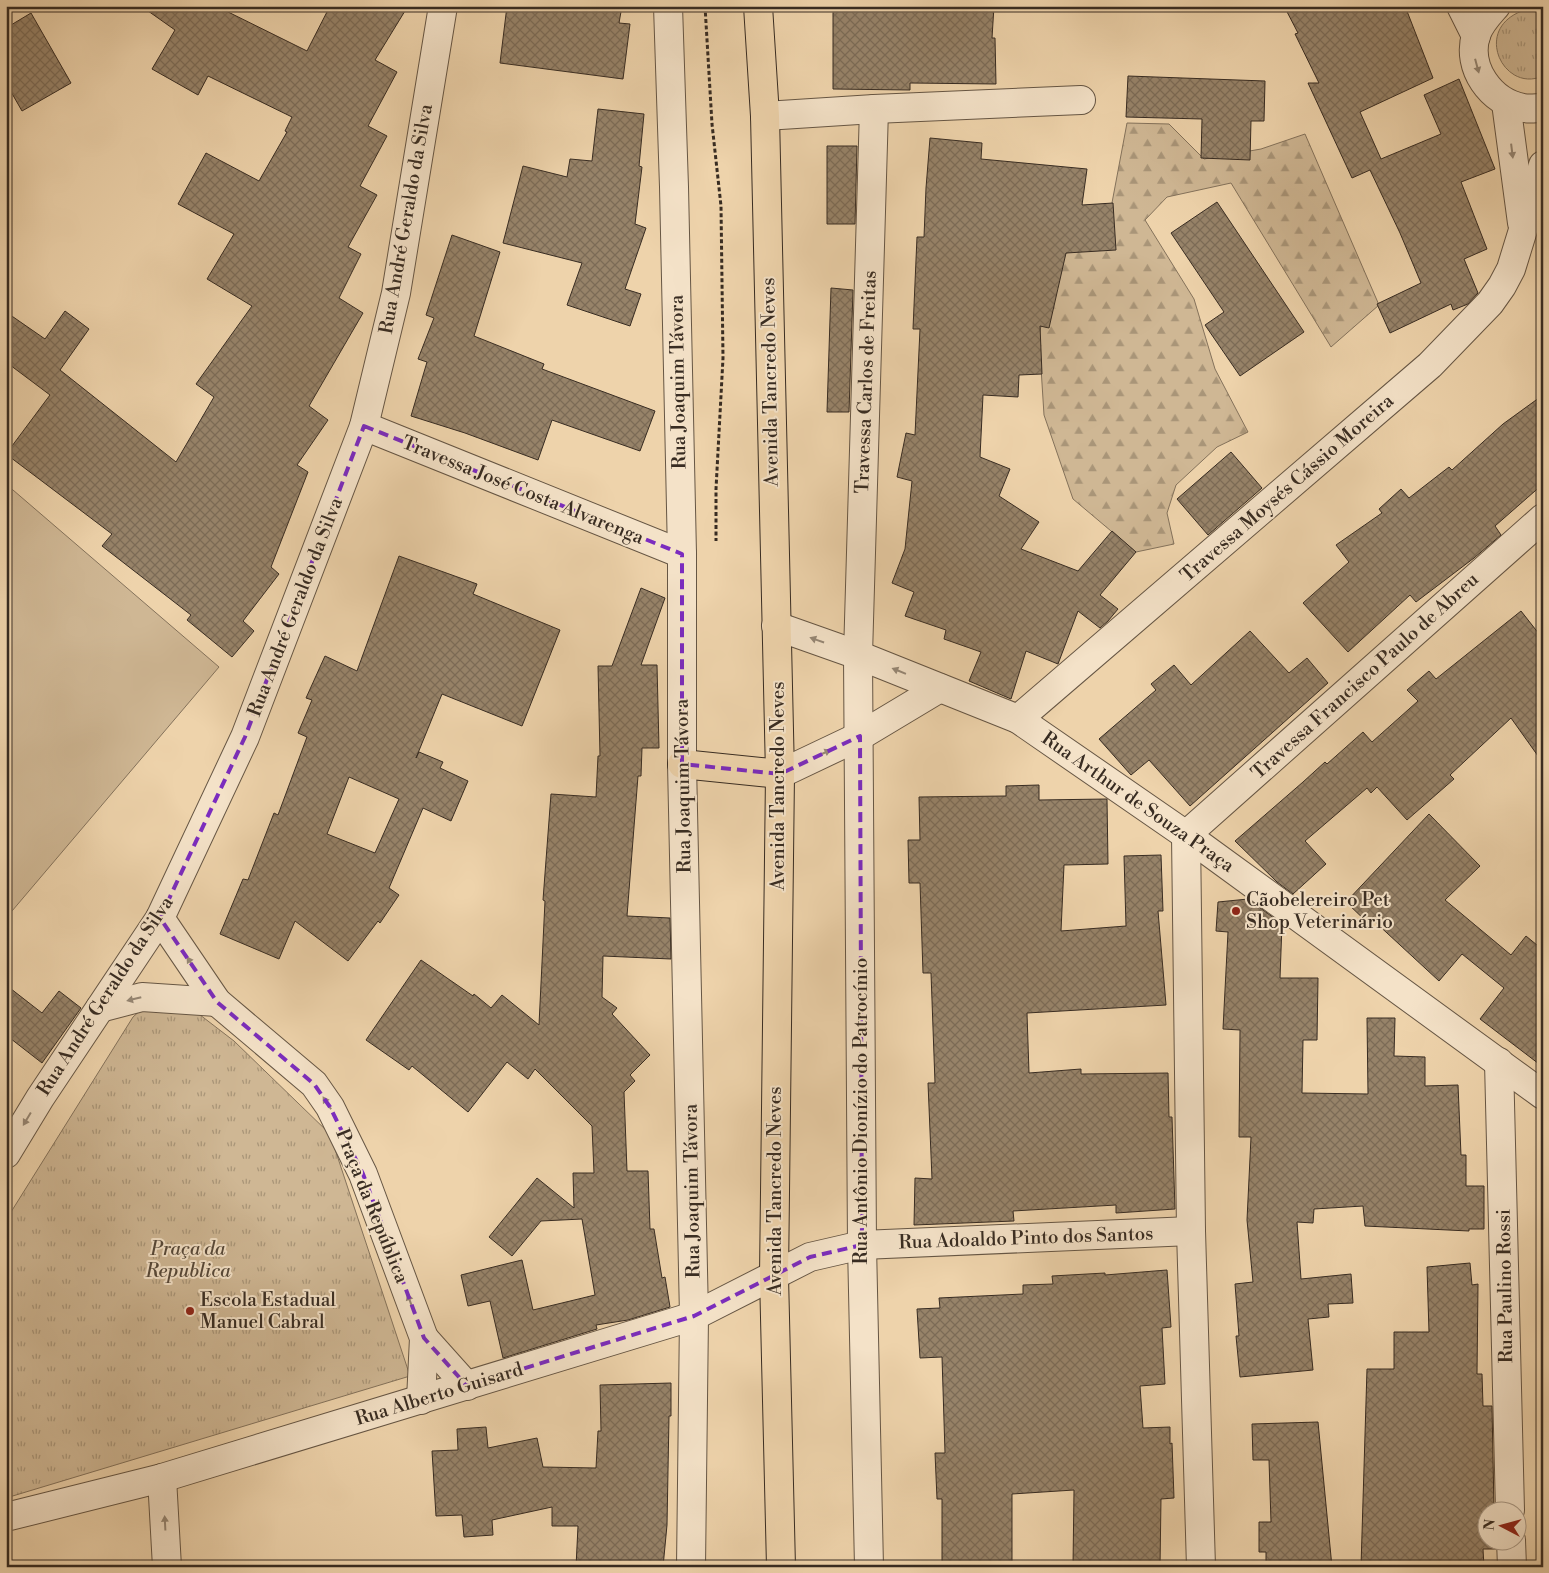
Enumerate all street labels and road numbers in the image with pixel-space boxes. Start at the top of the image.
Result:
street label: Rua André Geraldo da Silva [374,102,438,336]
street label: Travessa Carlos de Freitas [850,270,882,494]
street label: Avenida Tancredo Neves [756,277,784,488]
street label: Rua Joaquim Távora [664,294,692,469]
street label: Travessa Moysés Cássio Moreira [1175,389,1399,587]
street label: Travessa José Costa Alvarenga [399,430,648,550]
street label: Rua André Geraldo da Silva [242,494,348,720]
street label: Travessa Francisco Paulo de Abreu [1246,567,1484,785]
street label: Avenida Tancredo Neves [766,681,790,892]
street label: Rua Joaquim Távora [669,698,697,873]
street label: Rua Arthur de Souza Praça [1037,726,1239,878]
street label: Rua André Geraldo da Silva [32,892,179,1100]
street label: Rua Antônio Dionízio do Patrocínio [849,957,873,1265]
street label: Avenida Tancredo Neves [763,1086,787,1297]
street label: Rua Joaquim Távora [678,1103,706,1278]
street label: Praça da República [330,1125,414,1287]
street label: Rua Paulino Rossi [1492,1209,1518,1363]
street label: Rua Adoaldo Pinto dos Santos [898,1222,1154,1254]
street label: Rua Alberto Guisard [352,1357,526,1431]

